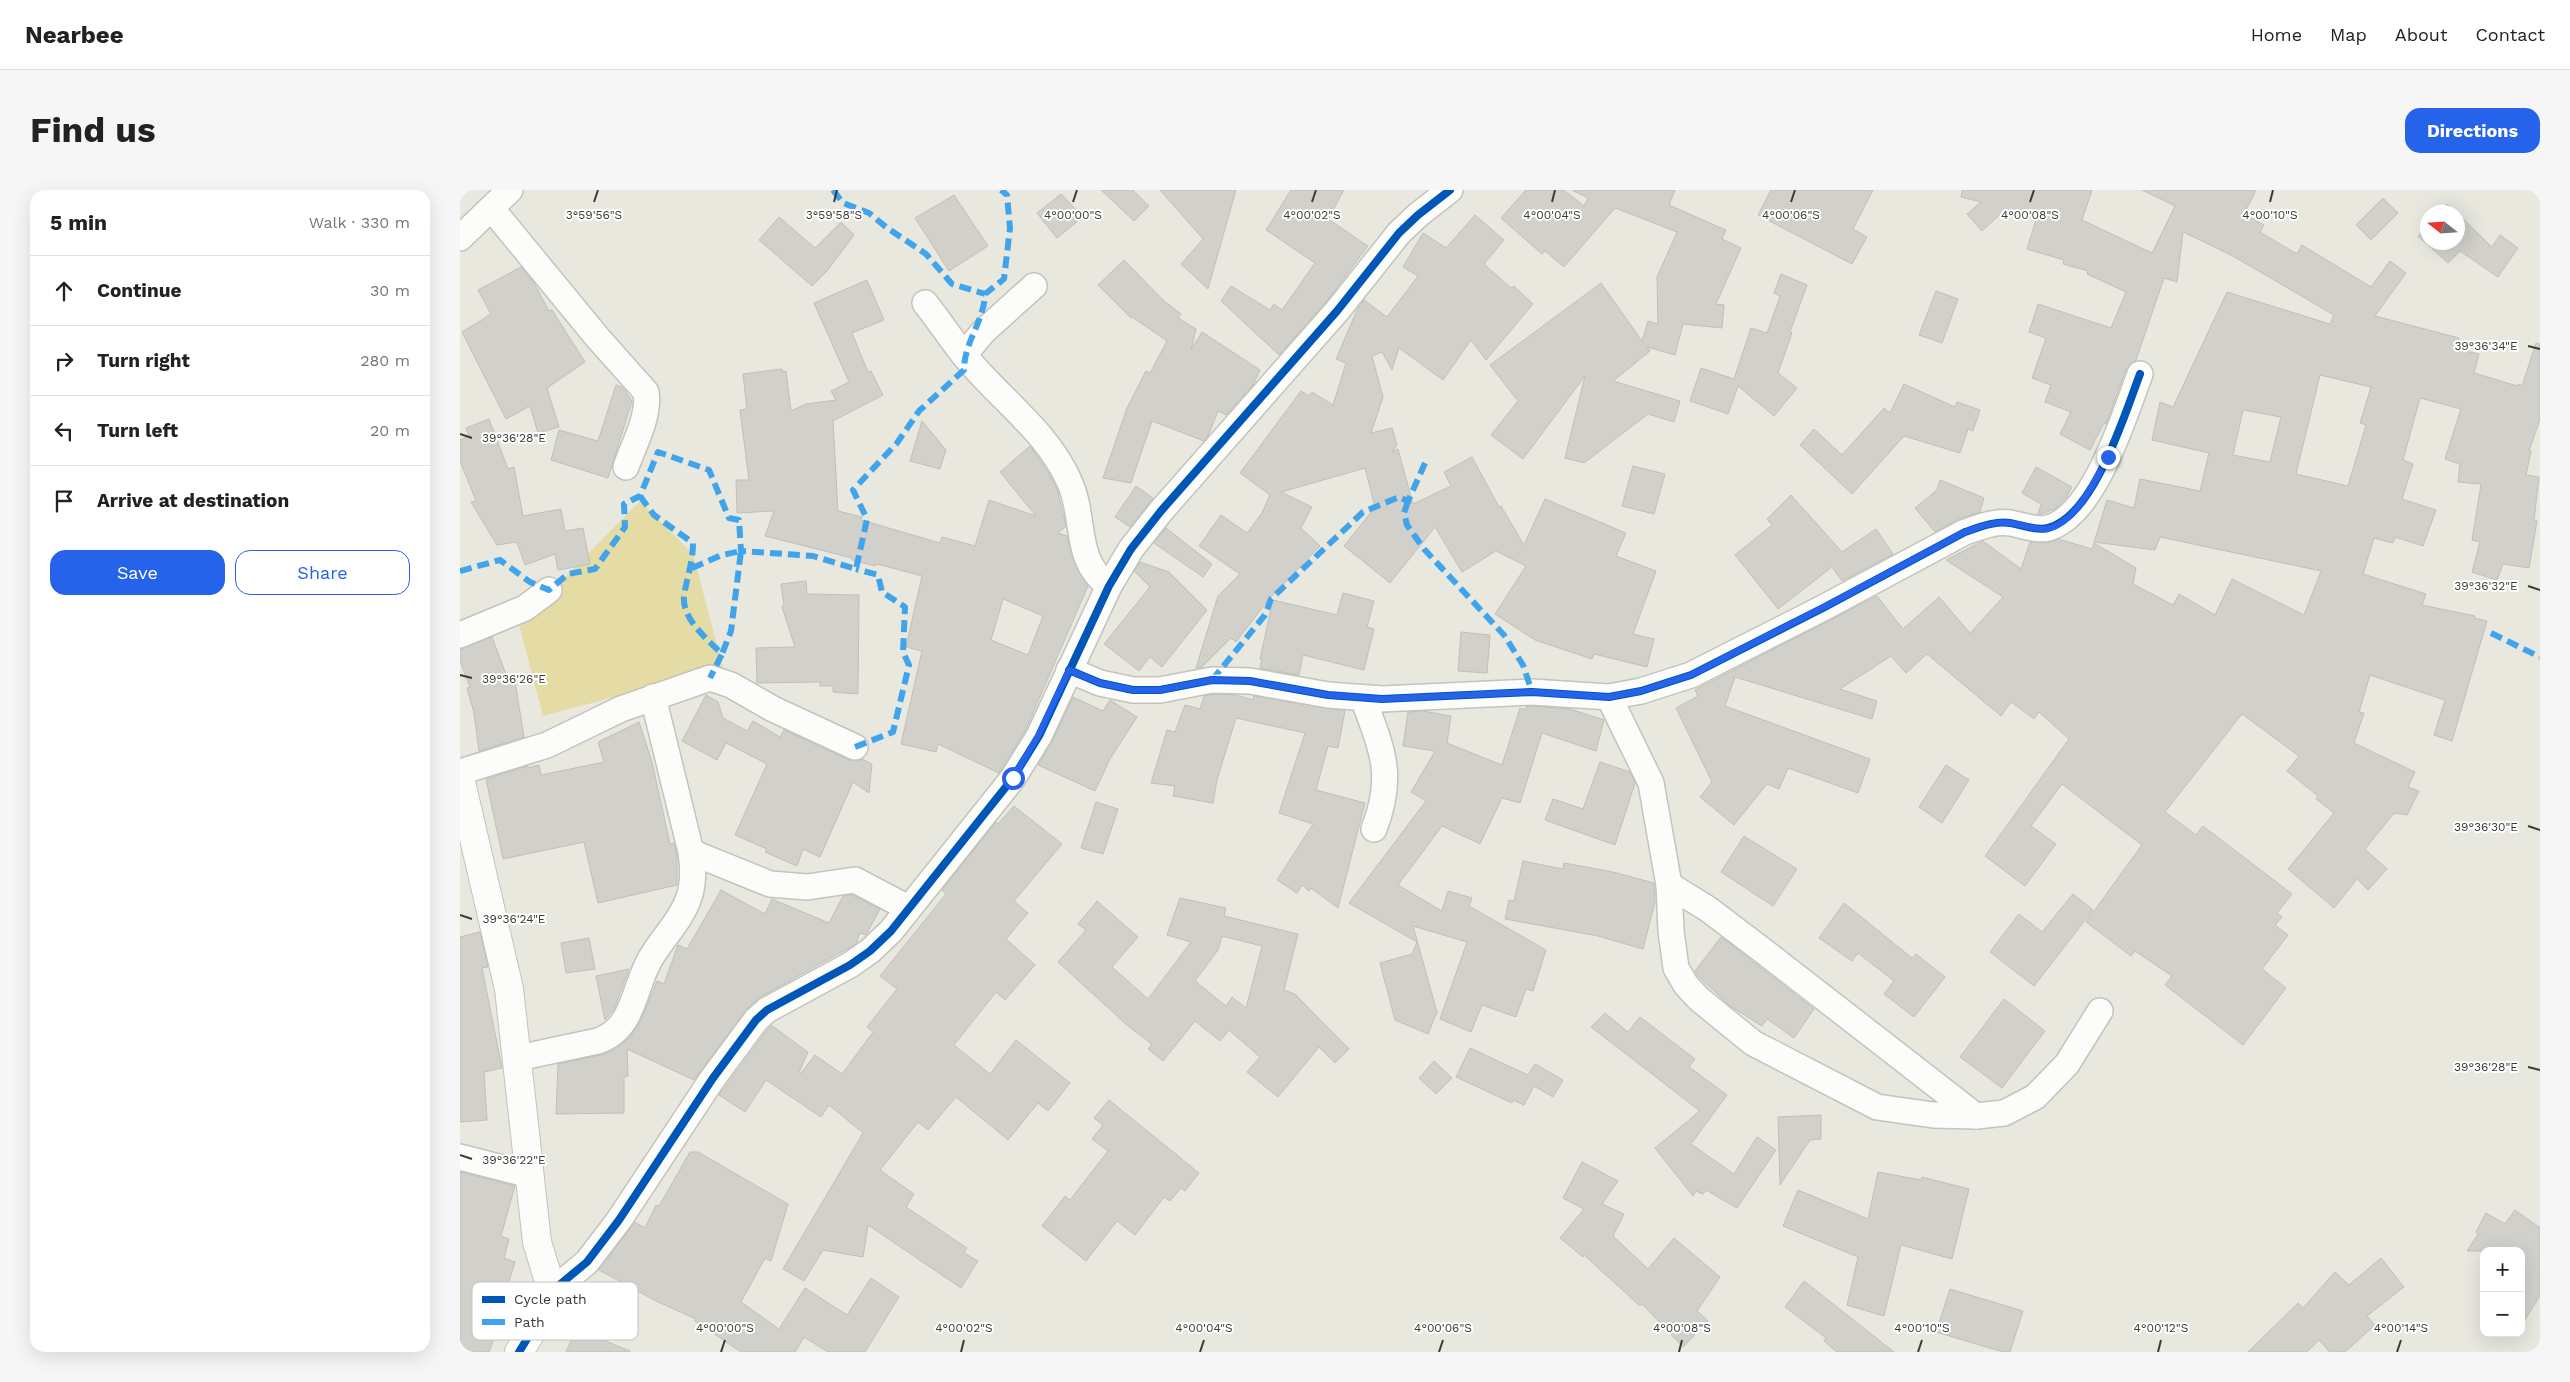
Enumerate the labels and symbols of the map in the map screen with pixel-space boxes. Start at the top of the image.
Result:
north arrow [2420,205,2465,250]
text: 3°59'56"S [566,208,622,222]
text: 3°59'58"S [806,208,862,222]
text: 4°00'00"S [1044,208,1102,222]
text: 4°00'02"S [1283,208,1341,222]
text: 4°00'04"S [1523,208,1581,222]
text: 4°00'06"S [1762,208,1820,222]
text: 4°00'08"S [2001,208,2059,222]
text: 4°00'10"S [2242,208,2298,222]
text: 39°36'34"E [2454,339,2518,353]
text: 39°36'28"E [482,431,546,445]
route end [2097,446,2120,469]
text: 39°36'32"E [2454,579,2518,593]
text: 39°36'26"E [482,672,546,686]
route start [1002,767,1025,790]
text: 39°36'30"E [2454,820,2518,834]
text: 39°36'24"E [483,912,546,926]
text: 39°36'28"E [2454,1060,2518,1074]
text: 39°36'22"E [482,1153,546,1167]
legend [472,1282,638,1340]
text: Cycle path [514,1291,587,1307]
text: Path [514,1314,545,1330]
text: 4°00'00"S [696,1321,754,1335]
text: 4°00'02"S [935,1321,993,1335]
text: 4°00'04"S [1175,1321,1233,1335]
text: 4°00'06"S [1414,1321,1472,1335]
text: 4°00'08"S [1653,1321,1711,1335]
text: 4°00'10"S [1894,1321,1950,1335]
text: 4°00'12"S [2134,1321,2188,1335]
text: 4°00'14"S [2374,1321,2428,1335]

